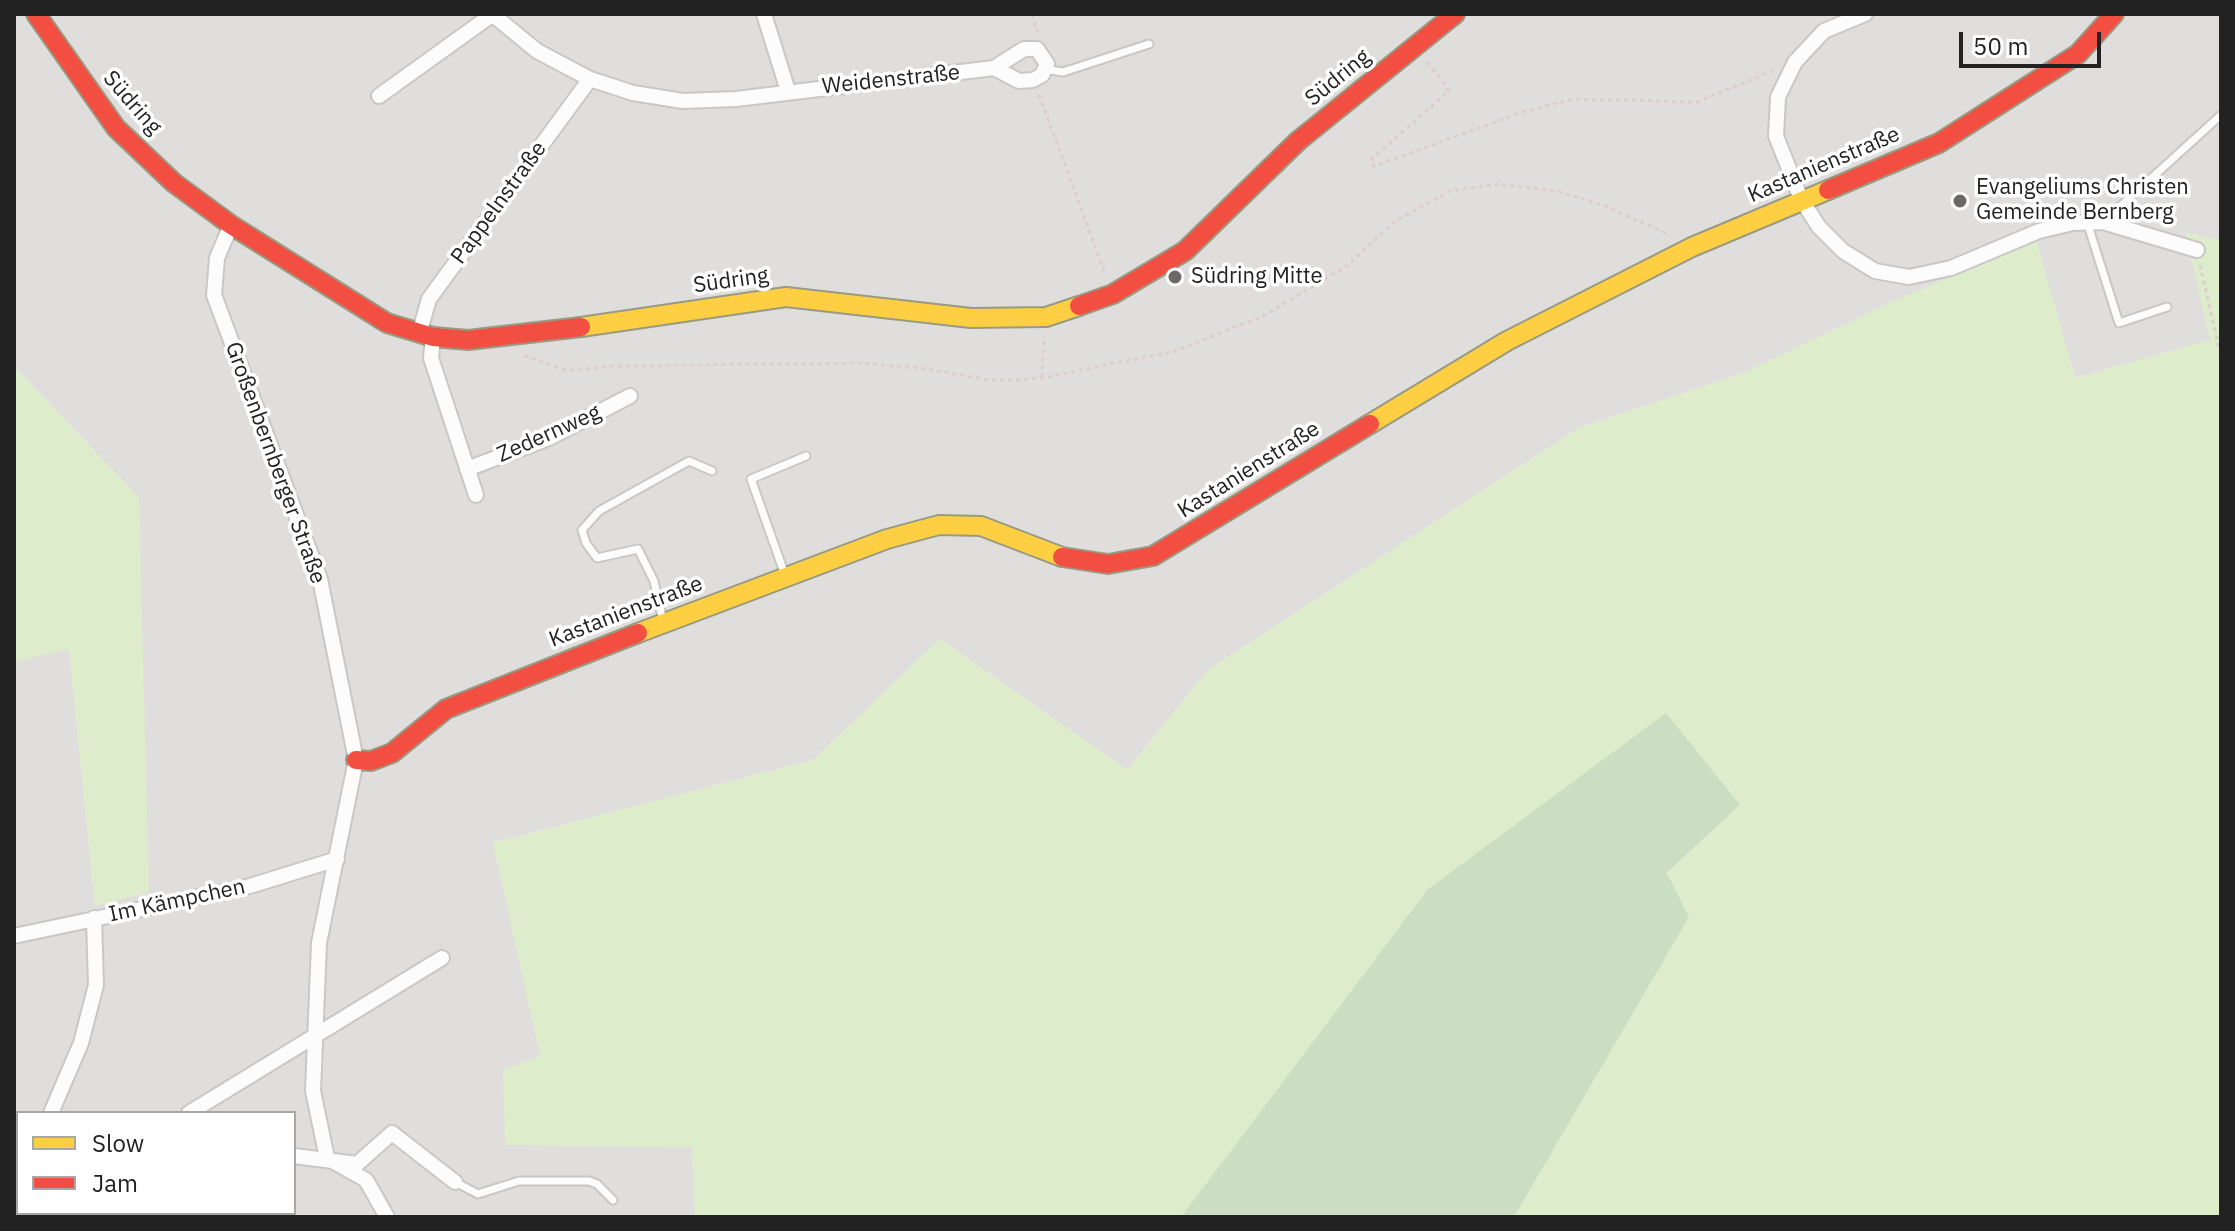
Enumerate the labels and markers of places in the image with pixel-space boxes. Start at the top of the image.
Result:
place label: Evangeliums Christen Gemeinde Bernberg [1976,175,2189,226]
marker: Evangeliums Christen Gemeinde Bernberg [1951,192,1969,210]
place label: Südring Mitte [1191,264,1323,290]
marker: Südring Mitte [1166,268,1184,286]

